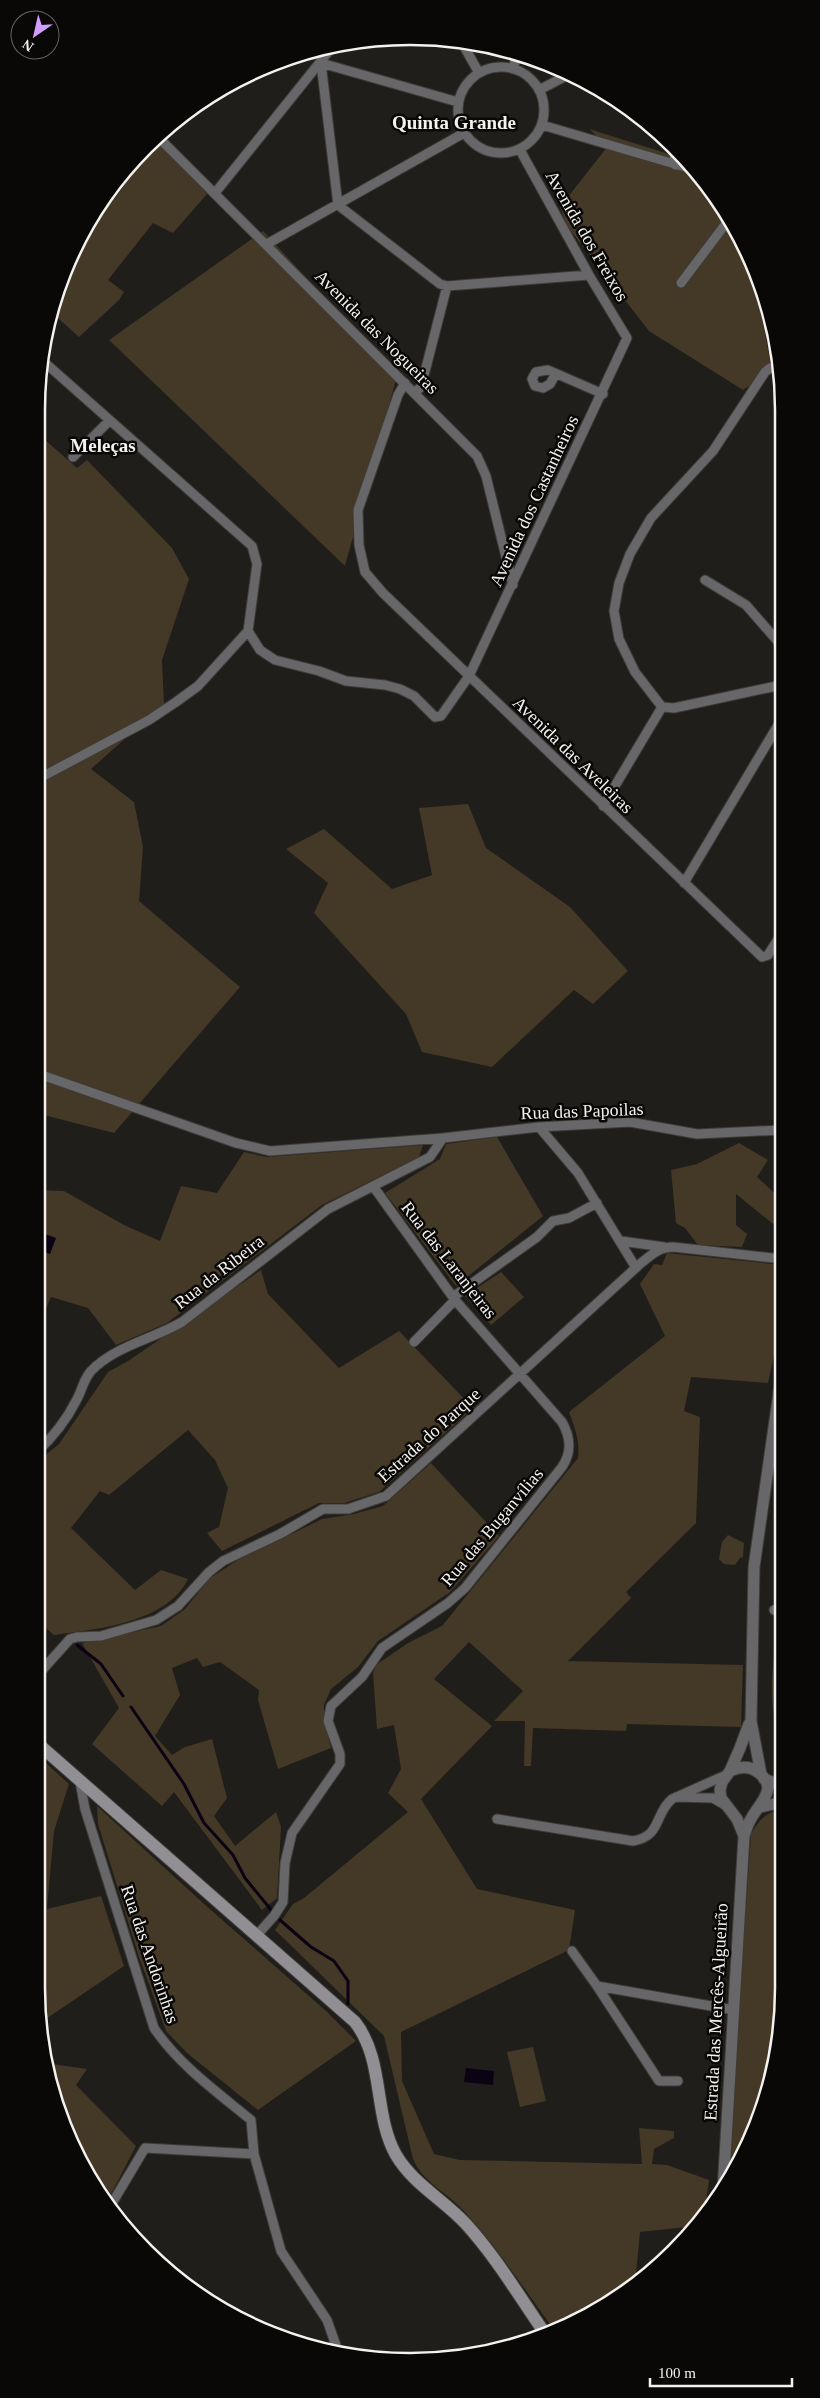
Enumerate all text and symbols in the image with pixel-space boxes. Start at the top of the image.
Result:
north arrow [10,10,60,60]
text: N [20,36,36,54]
district label: Quinta Grande [392,112,516,133]
street label: Avenida dos Freixos [541,167,633,305]
street label: Avenida das Nogueiras [311,266,443,398]
street label: Avenida dos Castanheiros [485,412,583,590]
district label: Meleças [70,435,136,456]
street label: Avenida das Aveleiras [509,692,637,818]
street label: Rua das Papoilas [520,1099,644,1123]
street label: Rua das Laranjeiras [397,1198,501,1322]
street label: Rua da Ribeira [170,1231,268,1313]
street label: Estrada do Parque [374,1384,484,1486]
street label: Rua das Buganvílias [437,1464,547,1590]
street label: Rua das Andorinhas [117,1882,183,2026]
street label: Estrada das Mercês-Algueirão [700,1903,732,2121]
scale bar [650,2356,792,2388]
text: 100 m [658,2365,696,2381]

